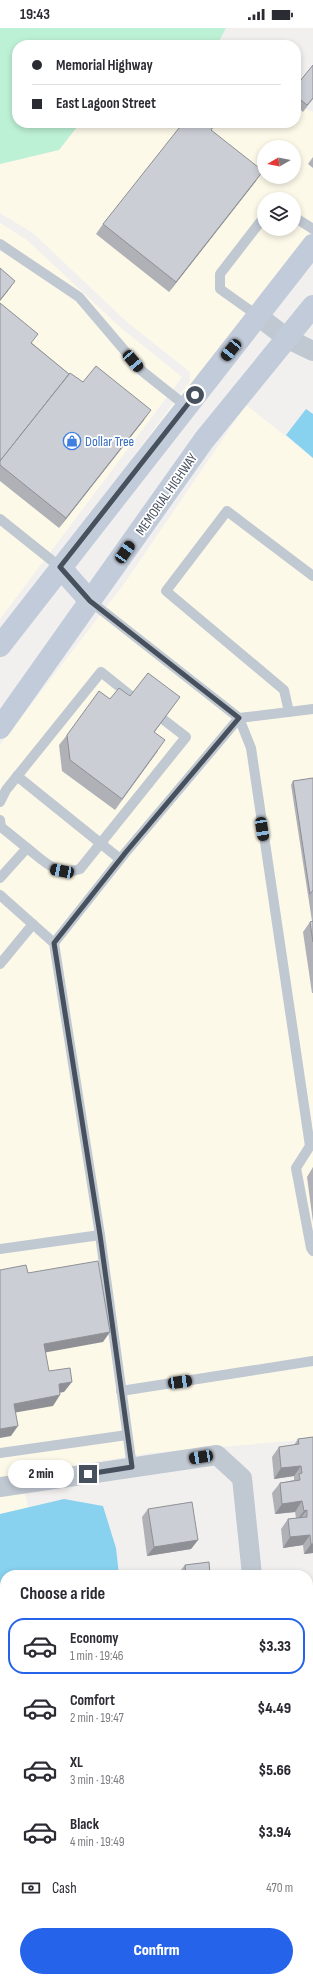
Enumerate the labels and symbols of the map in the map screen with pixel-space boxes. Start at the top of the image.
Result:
north arrow [257,140,301,184]
car [219,337,243,363]
car [121,348,145,374]
route start [186,386,204,404]
shop icon: Dollar Tree [62,431,82,451]
place label: Dollar Tree [85,433,134,450]
street label: MEMORIAL HIGHWAY [132,450,201,539]
car [113,539,137,565]
car [254,816,270,842]
car [49,863,75,879]
car [167,1374,193,1390]
car [188,1449,214,1465]
callout: 2 min [8,1460,74,1488]
route end [79,1465,97,1483]

